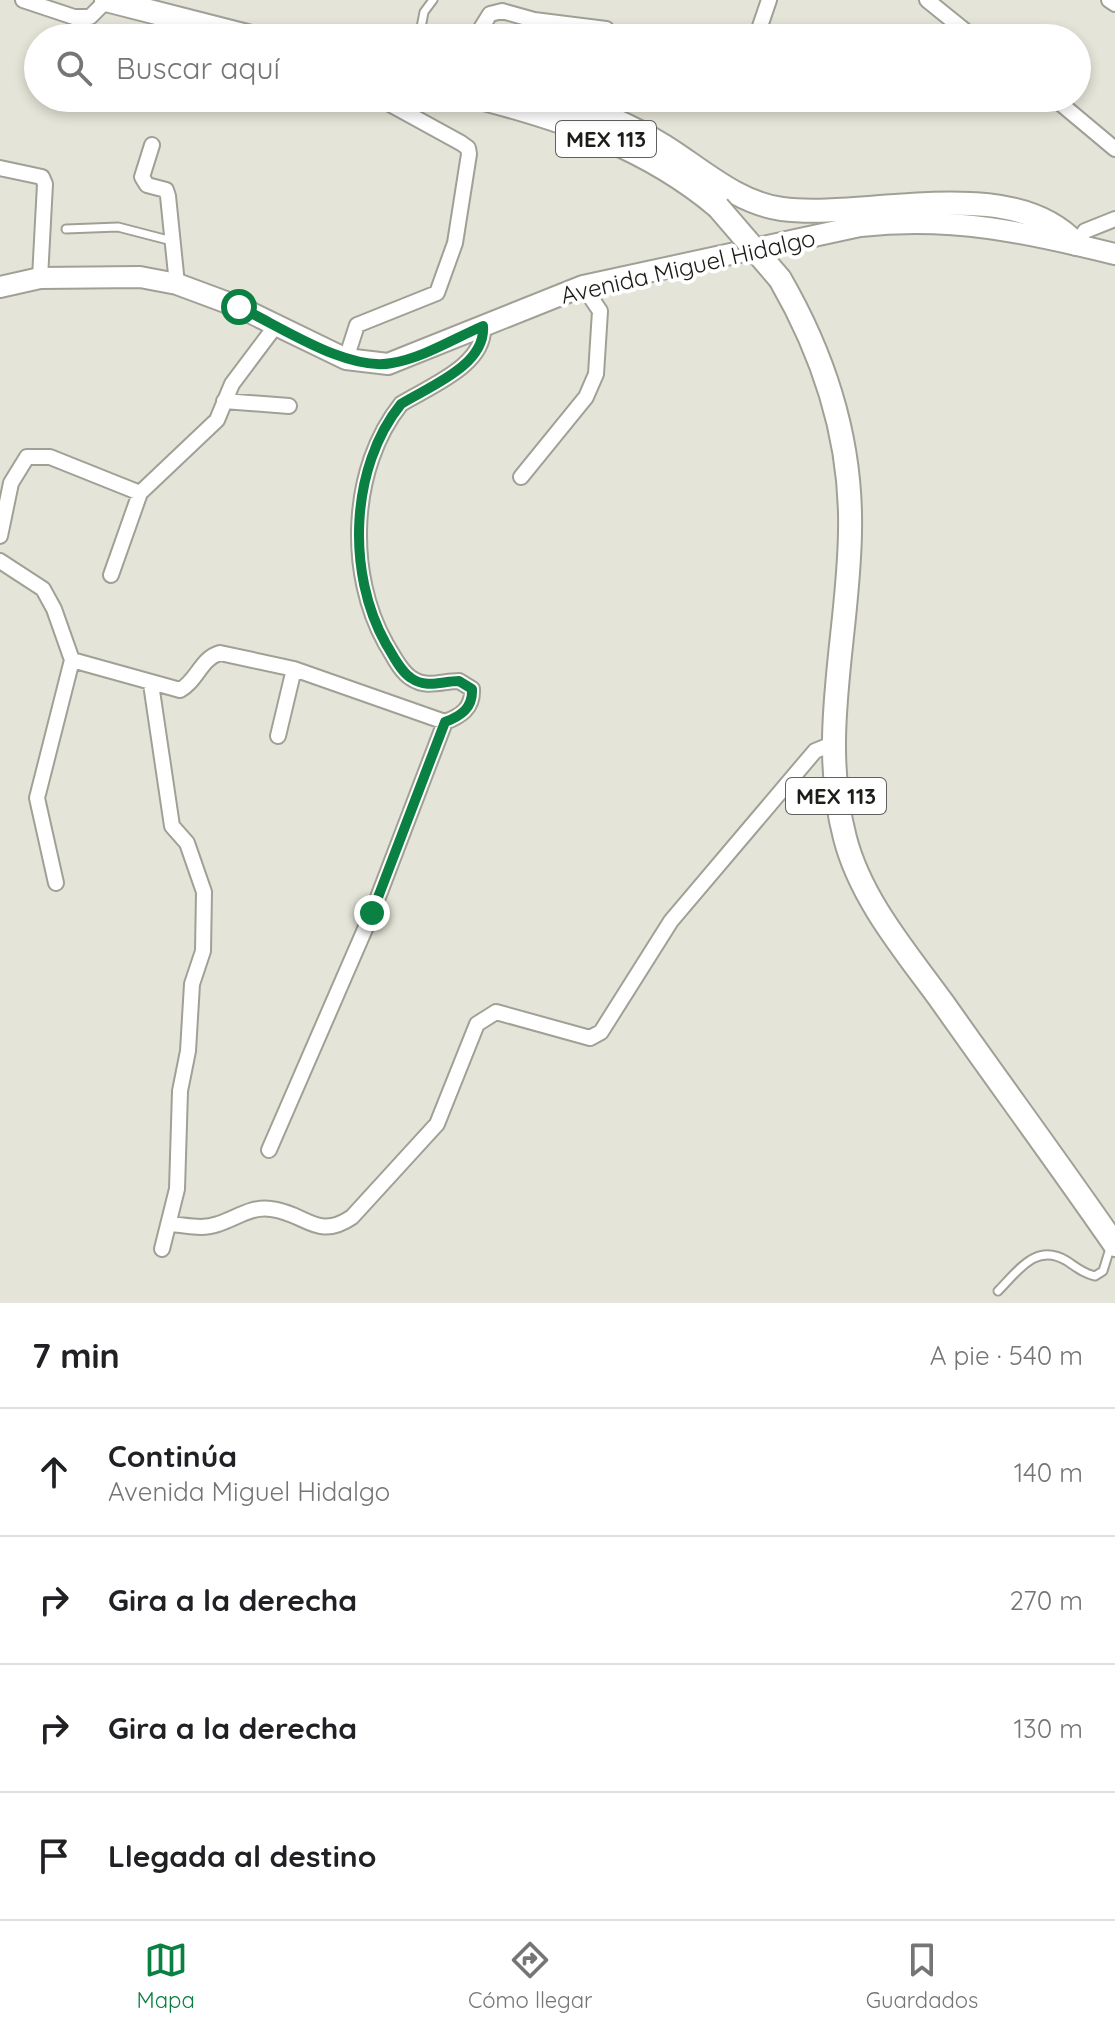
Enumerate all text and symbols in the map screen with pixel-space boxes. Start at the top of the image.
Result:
search box [24,24,1091,112]
icon: search [52,46,96,90]
text: Buscar aquí [116,49,280,87]
road number: MEX 113 [556,121,656,157]
street label: Avenida Miguel Hidalgo [557,222,818,310]
route start [221,289,257,325]
road number: MEX 113 [786,778,886,814]
route end [354,895,390,931]
text: 7 min [32,1334,120,1377]
text: A pie · 540 m [930,1339,1083,1372]
text: Continúa [108,1437,237,1475]
icon: ahead [32,1450,76,1494]
text: 140 m [1014,1456,1083,1489]
text: Avenida Miguel Hidalgo [108,1475,390,1508]
icon: right [32,1578,76,1622]
text: Gira a la derecha [108,1581,357,1619]
text: 270 m [1009,1584,1083,1617]
icon: right [32,1706,76,1750]
text: Gira a la derecha [108,1709,357,1747]
text: 130 m [1013,1712,1083,1745]
icon: arrive [32,1834,76,1878]
text: Llegada al destino [108,1837,376,1875]
tab: Mapa [137,1938,195,2014]
tab: Cómo llegar [468,1938,593,2014]
tab: Guardados [866,1938,978,2014]

